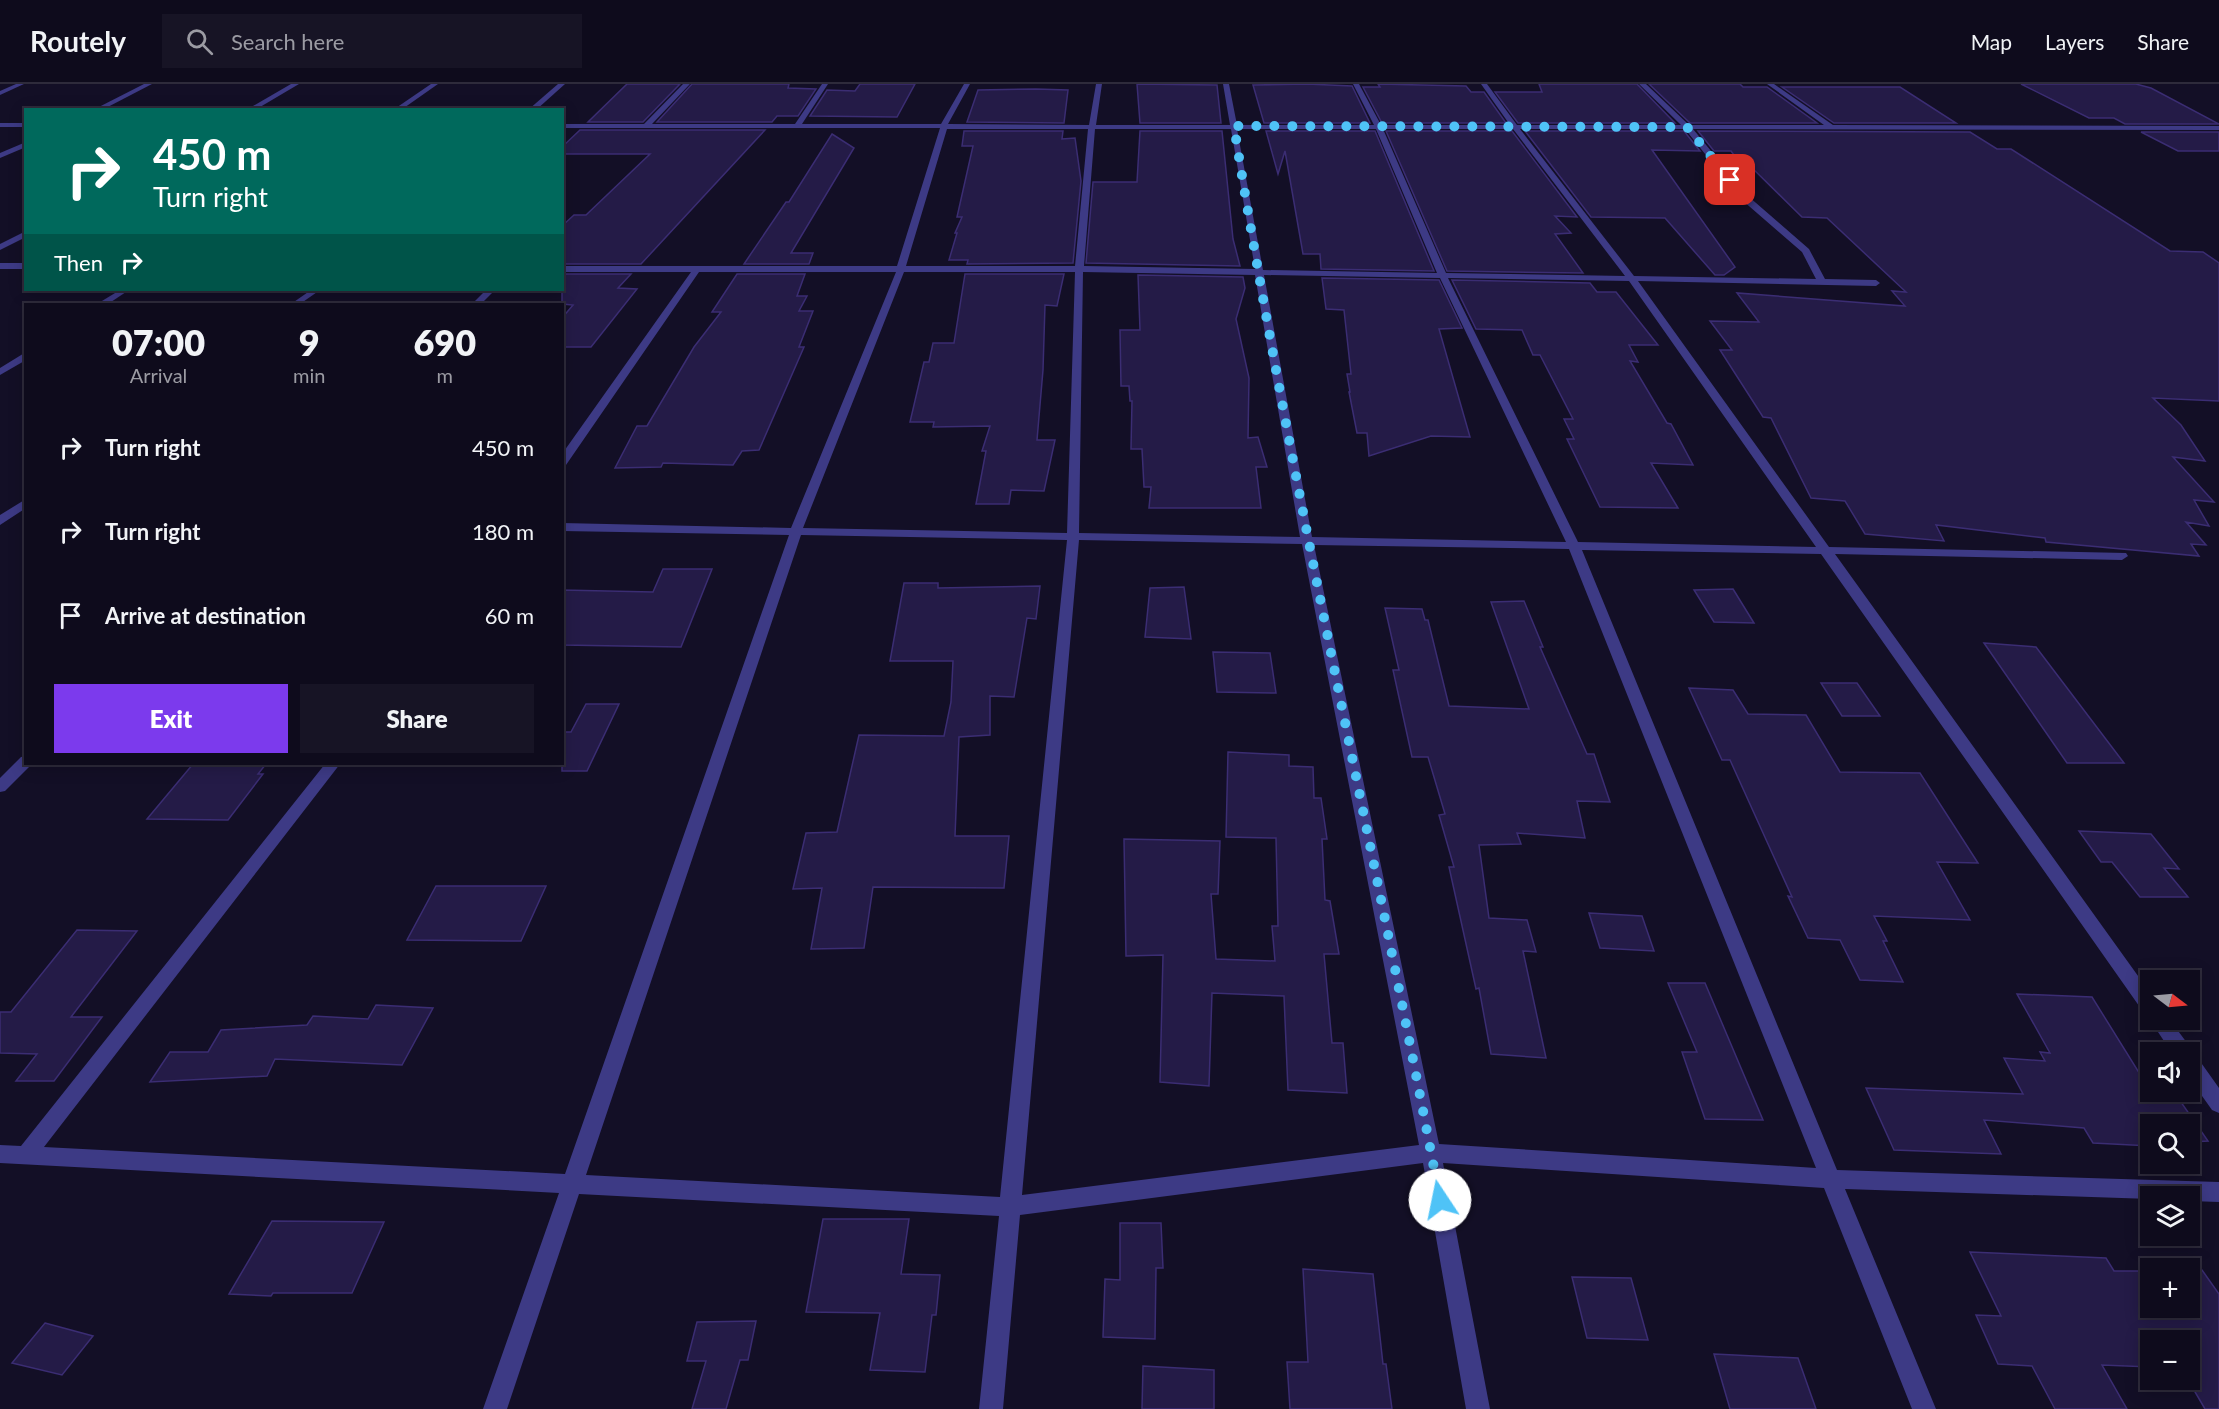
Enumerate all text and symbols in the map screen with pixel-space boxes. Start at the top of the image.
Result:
search box [162,14,582,68]
text: Routely [30,24,126,58]
icon: search [183,25,216,58]
text: Search here [231,28,344,55]
text: Map [1971,29,2012,54]
text: Layers [2045,29,2104,54]
text: Share [2137,29,2189,54]
text: 450 m [153,129,271,179]
icon: right [54,132,132,210]
pin [1704,154,1755,205]
icon: arrive [1713,163,1746,196]
text: Turn right [153,180,268,213]
icon: right [115,246,148,279]
text: Then [54,249,103,276]
text: 07:00 [112,320,205,364]
text: 9 [299,320,320,364]
text: 690 [413,320,476,364]
text: Arrival [130,363,187,387]
text: min [293,363,325,387]
text: m [436,363,453,387]
icon: right [54,431,87,464]
text: Turn right [105,434,200,461]
text: 450 m [472,434,534,461]
icon: right [54,515,87,548]
text: Turn right [105,518,200,545]
text: 180 m [472,518,534,545]
icon: arrive [54,599,87,632]
text: Arrive at destination [105,602,306,629]
text: 60 m [485,602,534,629]
button: Exit [54,684,288,753]
button: Share [300,684,534,753]
north arrow [2140,970,2200,1030]
map controls [2140,970,2200,1390]
button: sound [2140,1042,2200,1102]
button: search [2140,1114,2200,1174]
position arrow [1408,1168,1472,1232]
button: layers [2140,1186,2200,1246]
button: + [2140,1258,2200,1318]
button: − [2140,1330,2200,1390]

